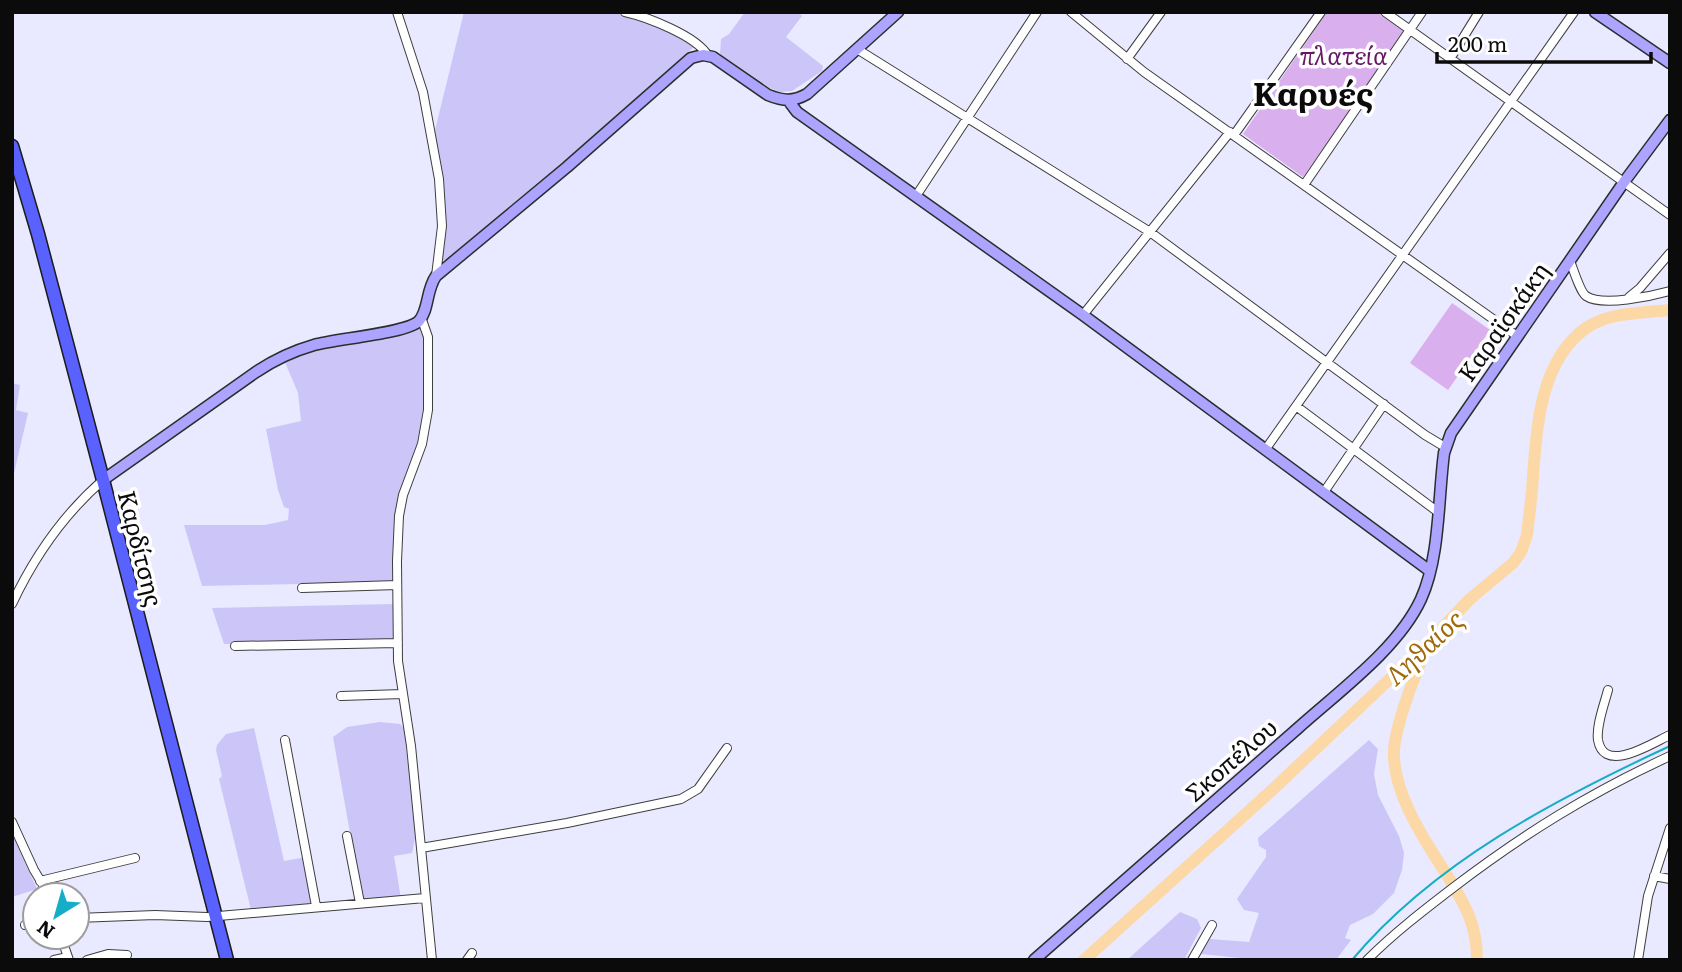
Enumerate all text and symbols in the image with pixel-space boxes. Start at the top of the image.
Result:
scale bar [1437,21,1650,65]
text: 200 m [1448,27,1508,58]
park label: πλατεία [1300,37,1388,72]
district label: Καρυές [1253,68,1373,116]
street label: Καραϊσκάκη [1448,254,1556,388]
street label: Καρδίτσης [111,486,173,610]
water label: Ληθαίος [1375,599,1471,693]
street label: Σκοπέλου [1176,709,1284,809]
north arrow [21,881,91,951]
text: N [30,914,60,946]

